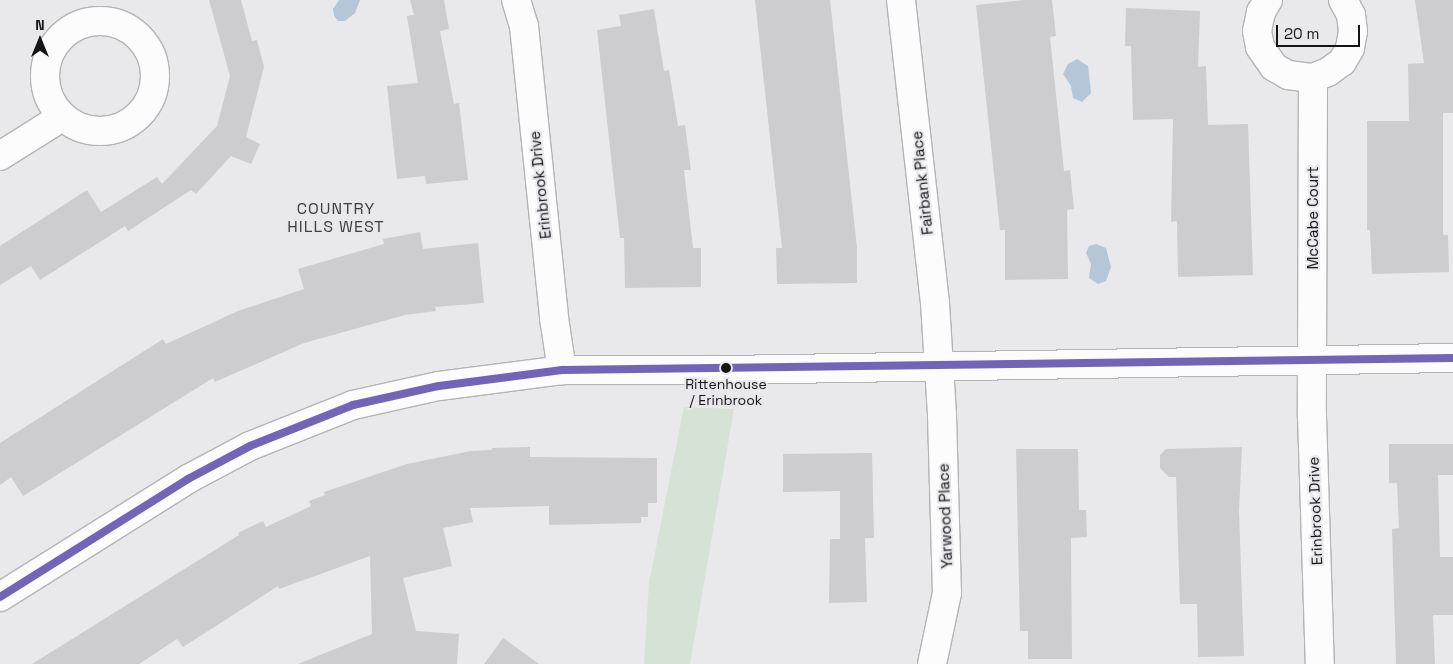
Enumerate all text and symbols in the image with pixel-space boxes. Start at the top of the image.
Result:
north arrow [15,15,65,65]
scale bar [1278,15,1362,47]
text: N [35,16,45,34]
text: 20 m [1284,24,1319,43]
street label: Erinbrook Drive [525,130,555,240]
street label: Fairbank Place [908,130,936,236]
street label: McCabe Court [1304,166,1322,270]
district label: COUNTRY HILLS WEST [286,199,386,237]
marker: Rittenhouse / Erinbrook [721,363,731,373]
place label: Rittenhouse / Erinbrook [685,376,767,408]
street label: Erinbrook Drive [1304,457,1326,565]
street label: Yarwood Place [934,463,956,569]

